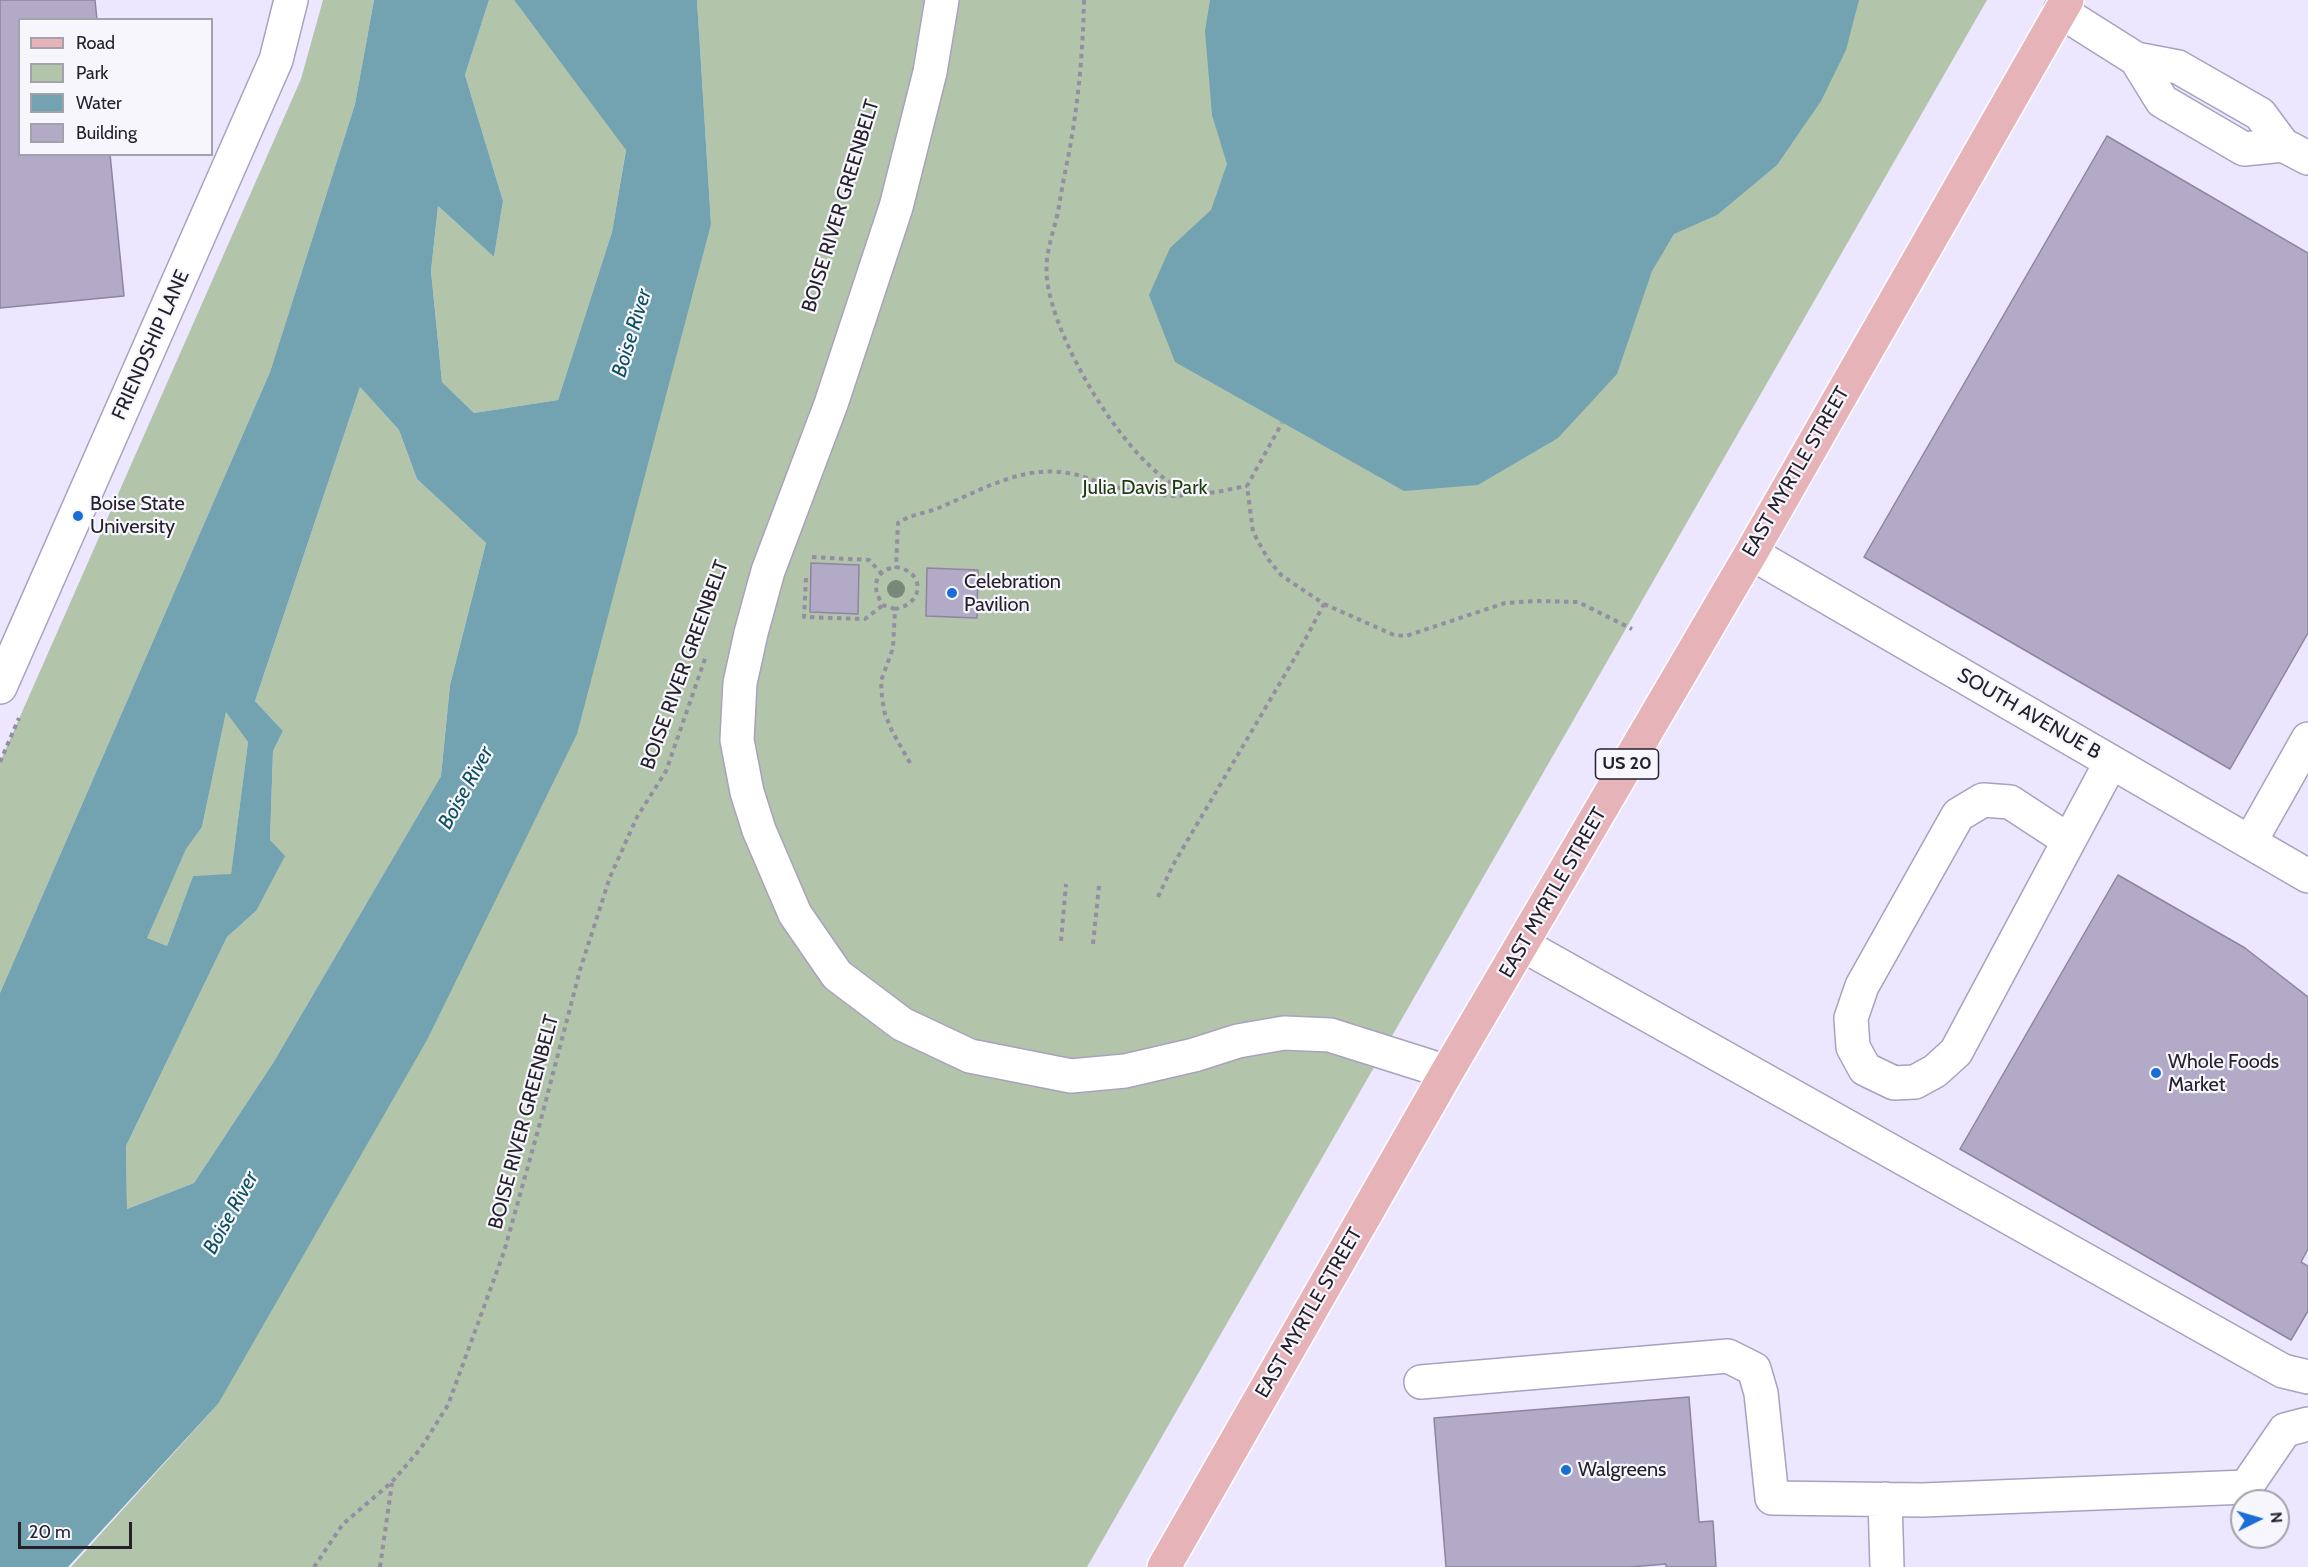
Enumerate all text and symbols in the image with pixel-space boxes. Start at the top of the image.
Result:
legend [18,18,213,156]
text: Road [76,32,115,54]
text: Park [76,62,108,84]
text: Water [76,92,122,114]
street label: BOISE RIVER GREENBELT [797,97,885,315]
text: Building [76,122,137,144]
street label: FRIENDSHIP LANE [107,266,195,424]
water label: Boise River [607,286,657,380]
street label: EAST MYRTLE STREET [1737,383,1855,561]
park label: Julia Davis Park [1083,476,1207,500]
place label: Boise State University [90,492,185,539]
marker: Boise State University [71,509,85,523]
street label: BOISE RIVER GREENBELT [636,557,734,773]
place label: Celebration Pavilion [964,570,1061,617]
marker: Celebration Pavilion [945,586,959,600]
street label: SOUTH AVENUE B [1953,663,2105,765]
water label: Boise River [433,742,499,834]
road number: US 20 [1596,749,1658,779]
street label: EAST MYRTLE STREET [1494,804,1612,982]
street label: BOISE RIVER GREENBELT [484,1012,564,1232]
place label: Whole Foods Market [2168,1050,2279,1097]
marker: Whole Foods Market [2149,1066,2163,1080]
water label: Boise River [198,1167,264,1259]
street label: EAST MYRTLE STREET [1250,1224,1368,1402]
place label: Walgreens [1578,1458,1666,1482]
marker: Walgreens [1559,1463,1573,1477]
north arrow [2230,1489,2290,1549]
scale bar [21,1510,135,1548]
text: N [2266,1511,2286,1524]
text: 20 m [29,1521,71,1543]

